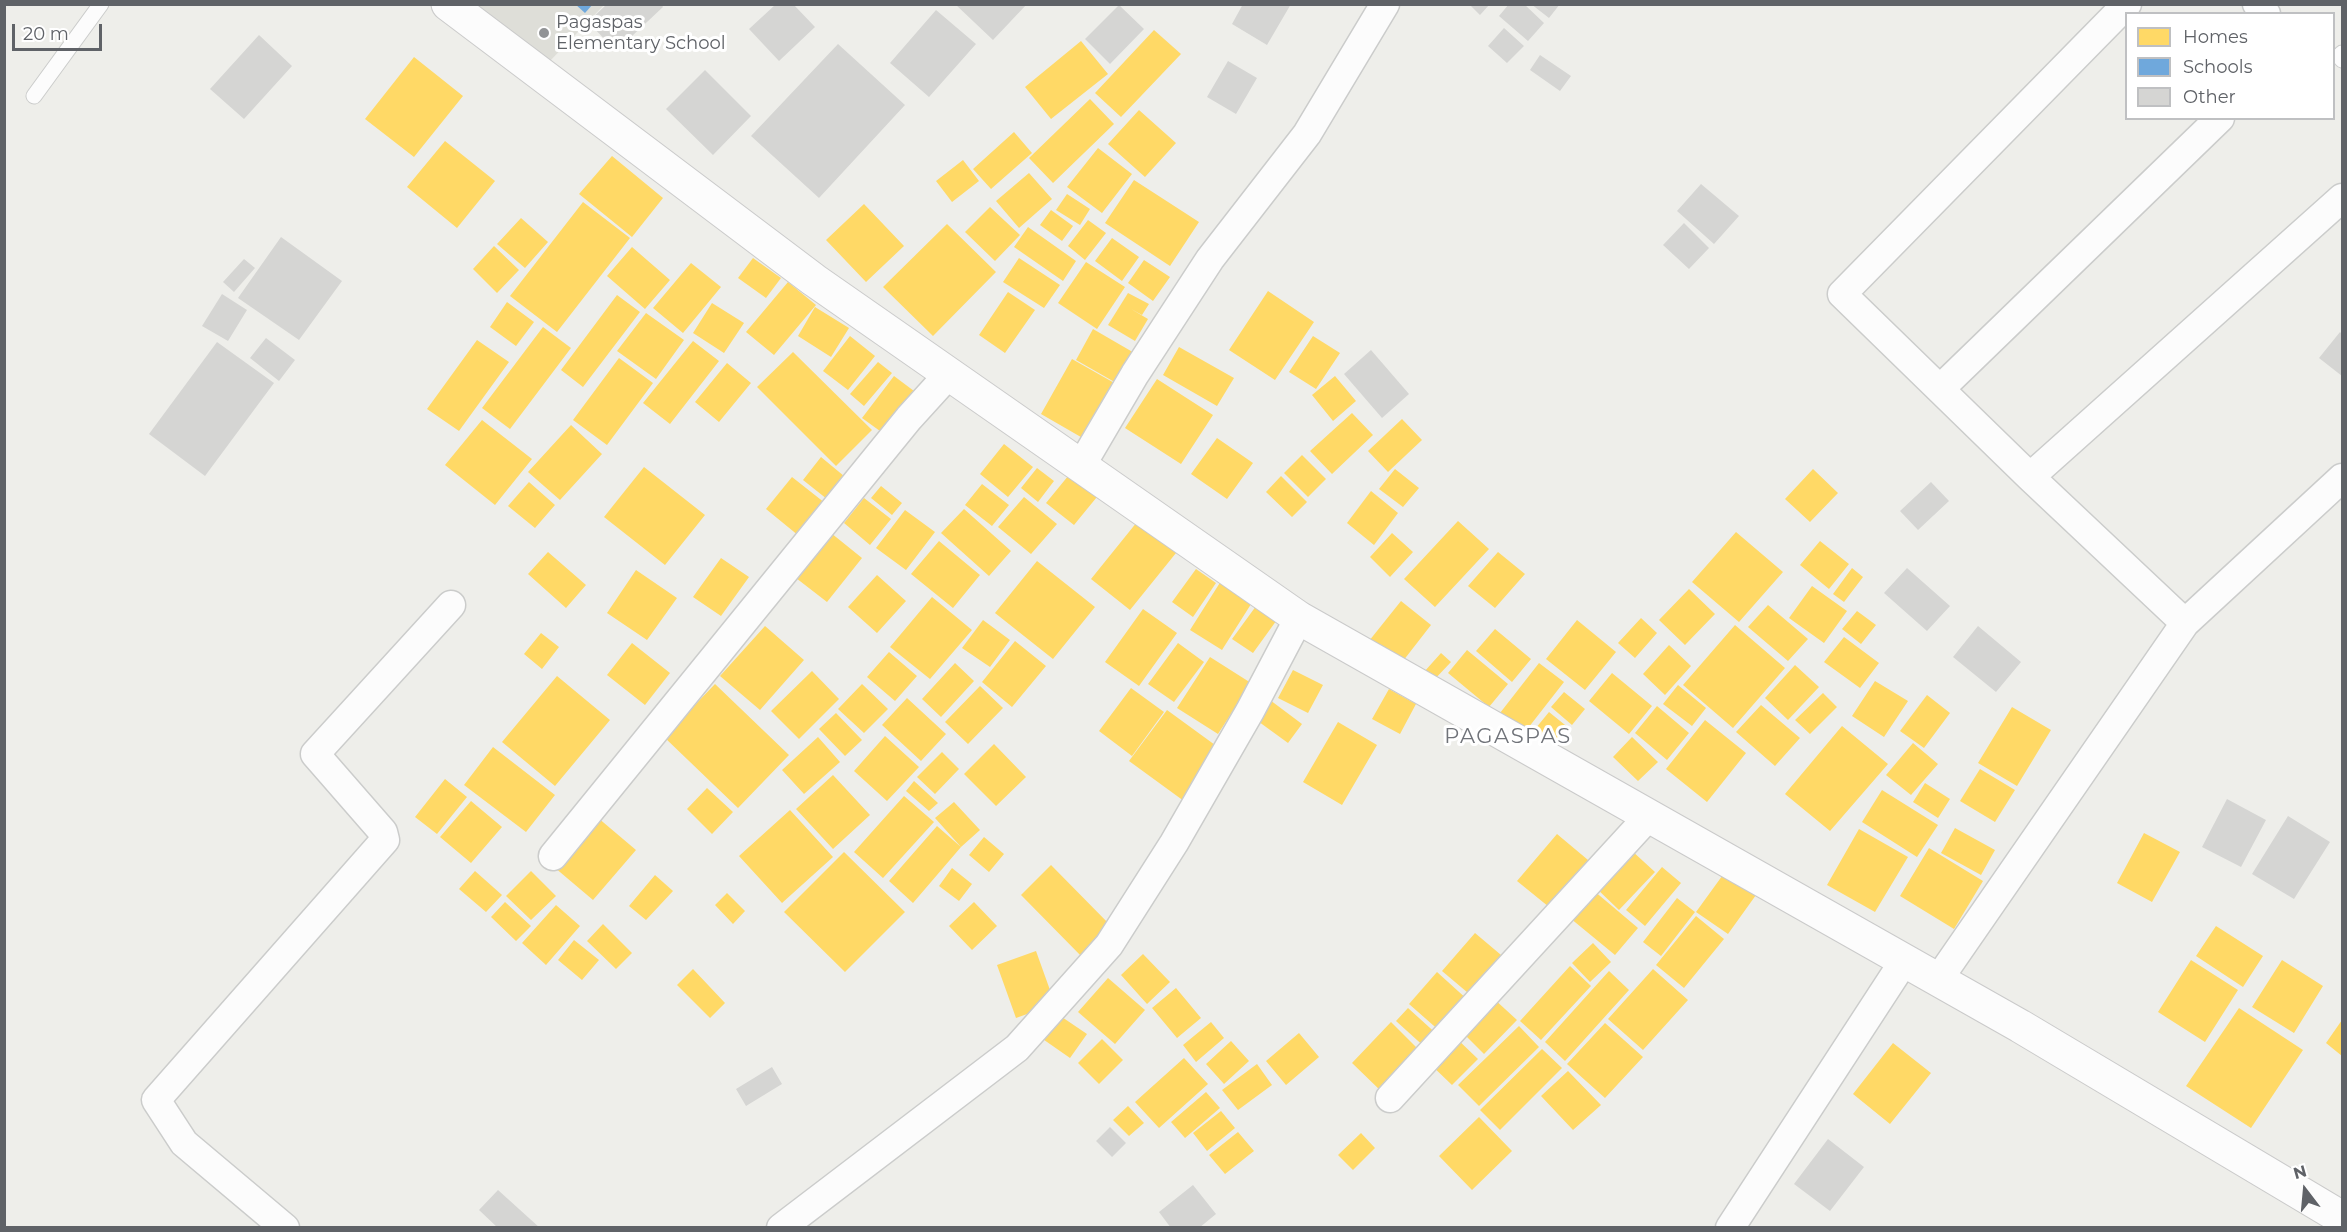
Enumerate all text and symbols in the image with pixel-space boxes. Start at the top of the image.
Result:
scale bar [15,12,105,50]
place label: Pagaspas Elementary School [556,12,726,54]
legend [2125,12,2335,120]
text: 20 m [23,23,69,45]
marker: Pagaspas Elementary School [537,26,551,40]
text: Homes [2183,26,2248,48]
text: Schools [2183,56,2252,78]
text: Other [2183,86,2236,108]
district label: PAGASPAS [1444,724,1572,750]
north arrow [2275,1160,2335,1220]
text: N [2291,1161,2309,1183]

